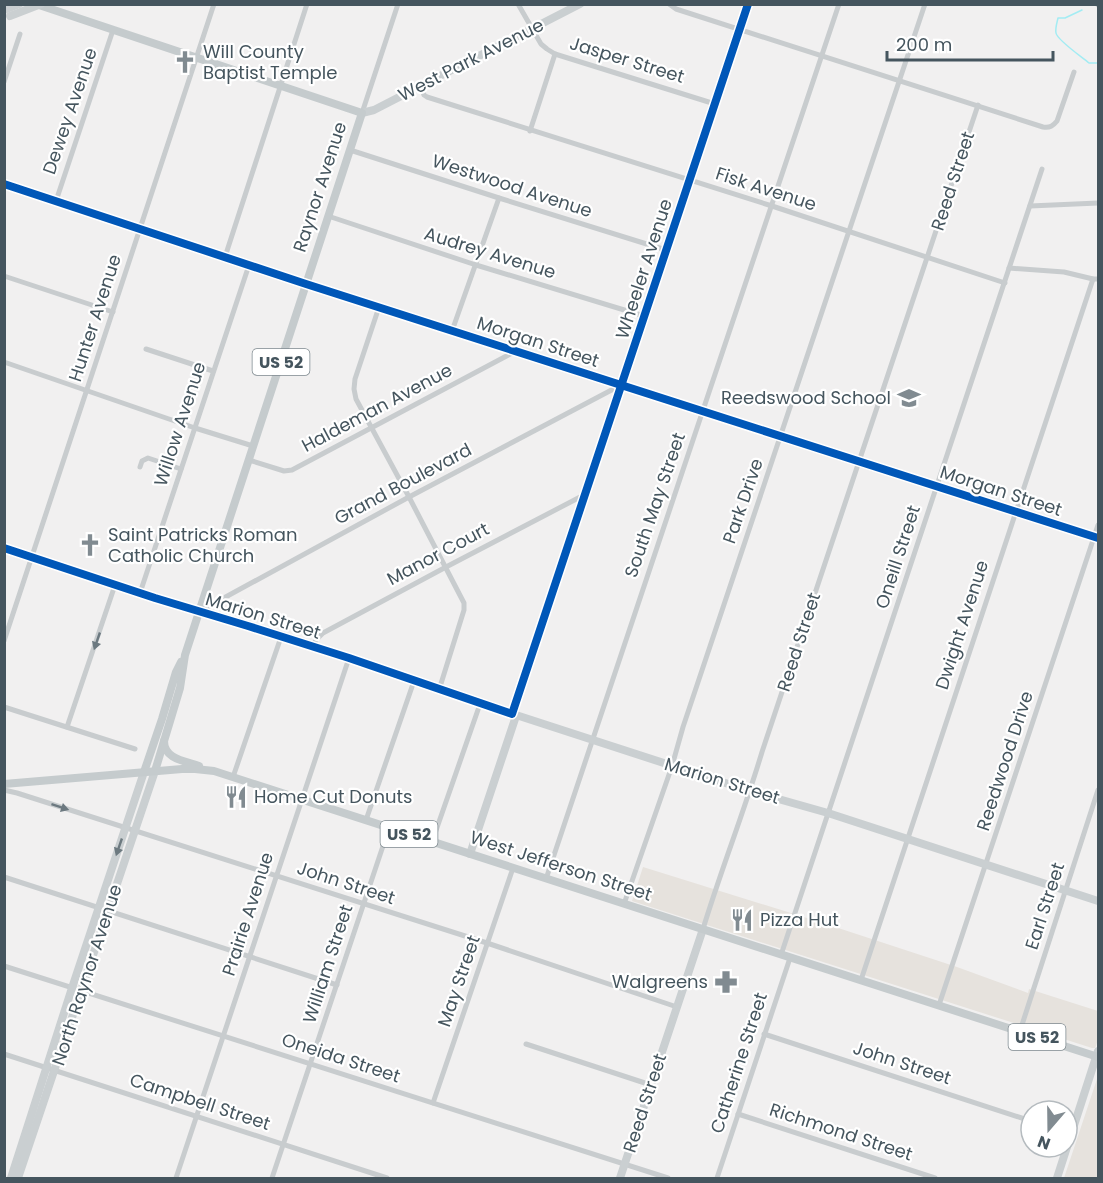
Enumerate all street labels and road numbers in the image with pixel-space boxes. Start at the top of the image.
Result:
street label: West Park Avenue [394,12,548,107]
street label: Jasper Street [567,30,688,89]
street label: Dewey Avenue [36,44,103,177]
street label: Raynor Avenue [287,119,352,255]
street label: Reed Street [925,128,980,234]
street label: Westwood Avenue [429,148,595,223]
street label: Fisk Avenue [713,160,820,217]
street label: Wheeler Avenue [609,196,678,342]
street label: Audrey Avenue [421,221,559,284]
street label: Hunter Avenue [62,251,127,385]
street label: Morgan Street [474,310,602,373]
road number: US 52 [252,349,310,375]
street label: Haldeman Avenue [297,357,456,458]
street label: Willow Avenue [148,358,211,489]
street label: South May Street [618,429,691,581]
street label: Grand Boulevard [330,437,476,530]
street label: Park Drive [716,455,769,547]
street label: Morgan Street [937,459,1065,522]
street label: Oneill Street [869,502,926,612]
street label: Manor Court [382,516,493,591]
street label: Dwight Avenue [929,557,994,693]
street label: Marion Street [202,586,324,645]
street label: Reed Street [771,589,826,695]
street label: Reedwood Drive [970,688,1039,834]
street label: Marion Street [661,751,783,810]
road number: US 52 [380,821,438,847]
street label: West Jefferson Street [467,824,655,907]
street label: Prairie Avenue [216,849,279,979]
street label: John Street [294,855,398,910]
street label: Earl Street [1019,859,1070,953]
street label: North Raynor Avenue [45,881,128,1069]
street label: William Street [297,901,358,1026]
street label: May Street [431,932,486,1030]
street label: Catherine Street [704,989,773,1136]
road number: US 52 [1008,1024,1066,1050]
street label: Oneida Street [279,1027,404,1088]
street label: John Street [850,1035,954,1090]
street label: Reed Street [617,1050,672,1156]
street label: Campbell Street [127,1067,274,1136]
street label: Richmond Street [766,1097,916,1166]

